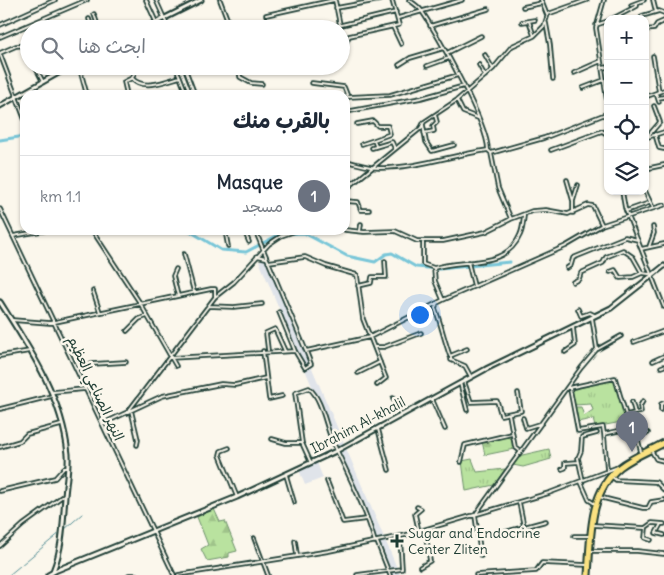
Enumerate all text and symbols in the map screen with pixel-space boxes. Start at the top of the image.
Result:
map controls [604,15,649,195]
button: + [604,15,649,60]
search box [20,20,350,75]
icon: search [38,34,66,62]
text: ابحث هنا [78,34,146,58]
button: − [604,60,649,105]
button: locate [604,105,649,150]
text: بالقرب منك [233,107,330,134]
button: layers [604,150,649,195]
text: Masque [216,170,283,194]
text: 1.1 km [40,186,81,206]
text: 1 [311,186,317,206]
text: مسجد [242,196,283,216]
your location [407,302,433,328]
street label: النهر الصناعي العظيم [60,333,128,445]
street label: Ibrahim Al-khalil [307,392,409,458]
pin: 1 [616,411,648,452]
place label: Sugar and Endocrine Center Zliten [408,524,540,558]
marker: Sugar and Endocrine Center Zliten [390,534,404,548]

